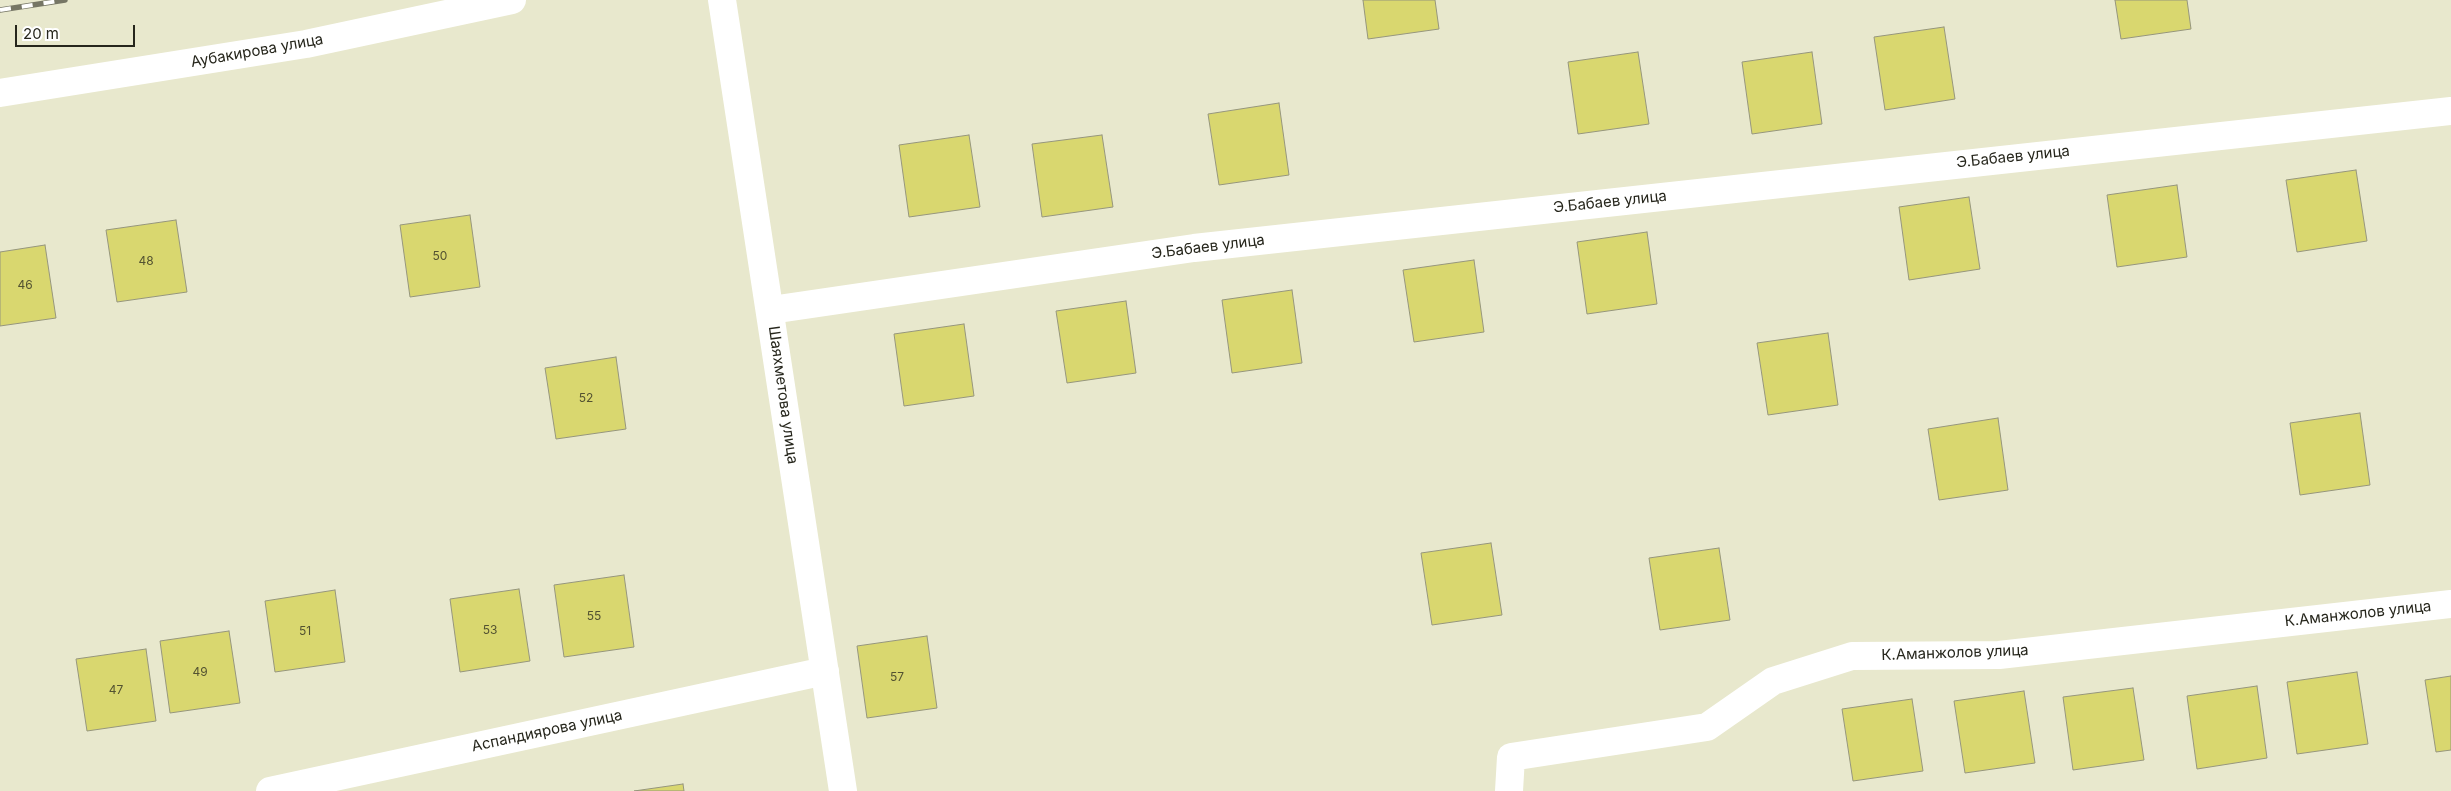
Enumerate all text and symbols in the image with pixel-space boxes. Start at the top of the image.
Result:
scale bar [18,15,138,47]
text: 20 m [23,24,59,43]
street label: Аубакирова улица [189,31,325,71]
street label: Э.Бабаев улица [1955,142,2071,172]
street label: Э.Бабаев улица [1552,187,1668,217]
street label: Э.Бабаев улица [1150,231,1266,263]
house number: 50 [433,249,447,263]
house number: 48 [138,254,154,268]
house number: 46 [17,278,33,292]
street label: Шаяхметова улица [764,325,802,465]
house number: 52 [579,391,593,405]
street label: К.Аманжолов улица [2284,597,2432,631]
house number: 55 [587,609,601,623]
house number: 53 [483,623,497,637]
house number: 51 [299,624,311,638]
street label: К.Аманжолов улица [1881,641,2029,665]
house number: 49 [192,665,208,679]
house number: 57 [890,670,904,684]
house number: 47 [109,683,123,697]
street label: Аспандиярова улица [470,706,624,756]

